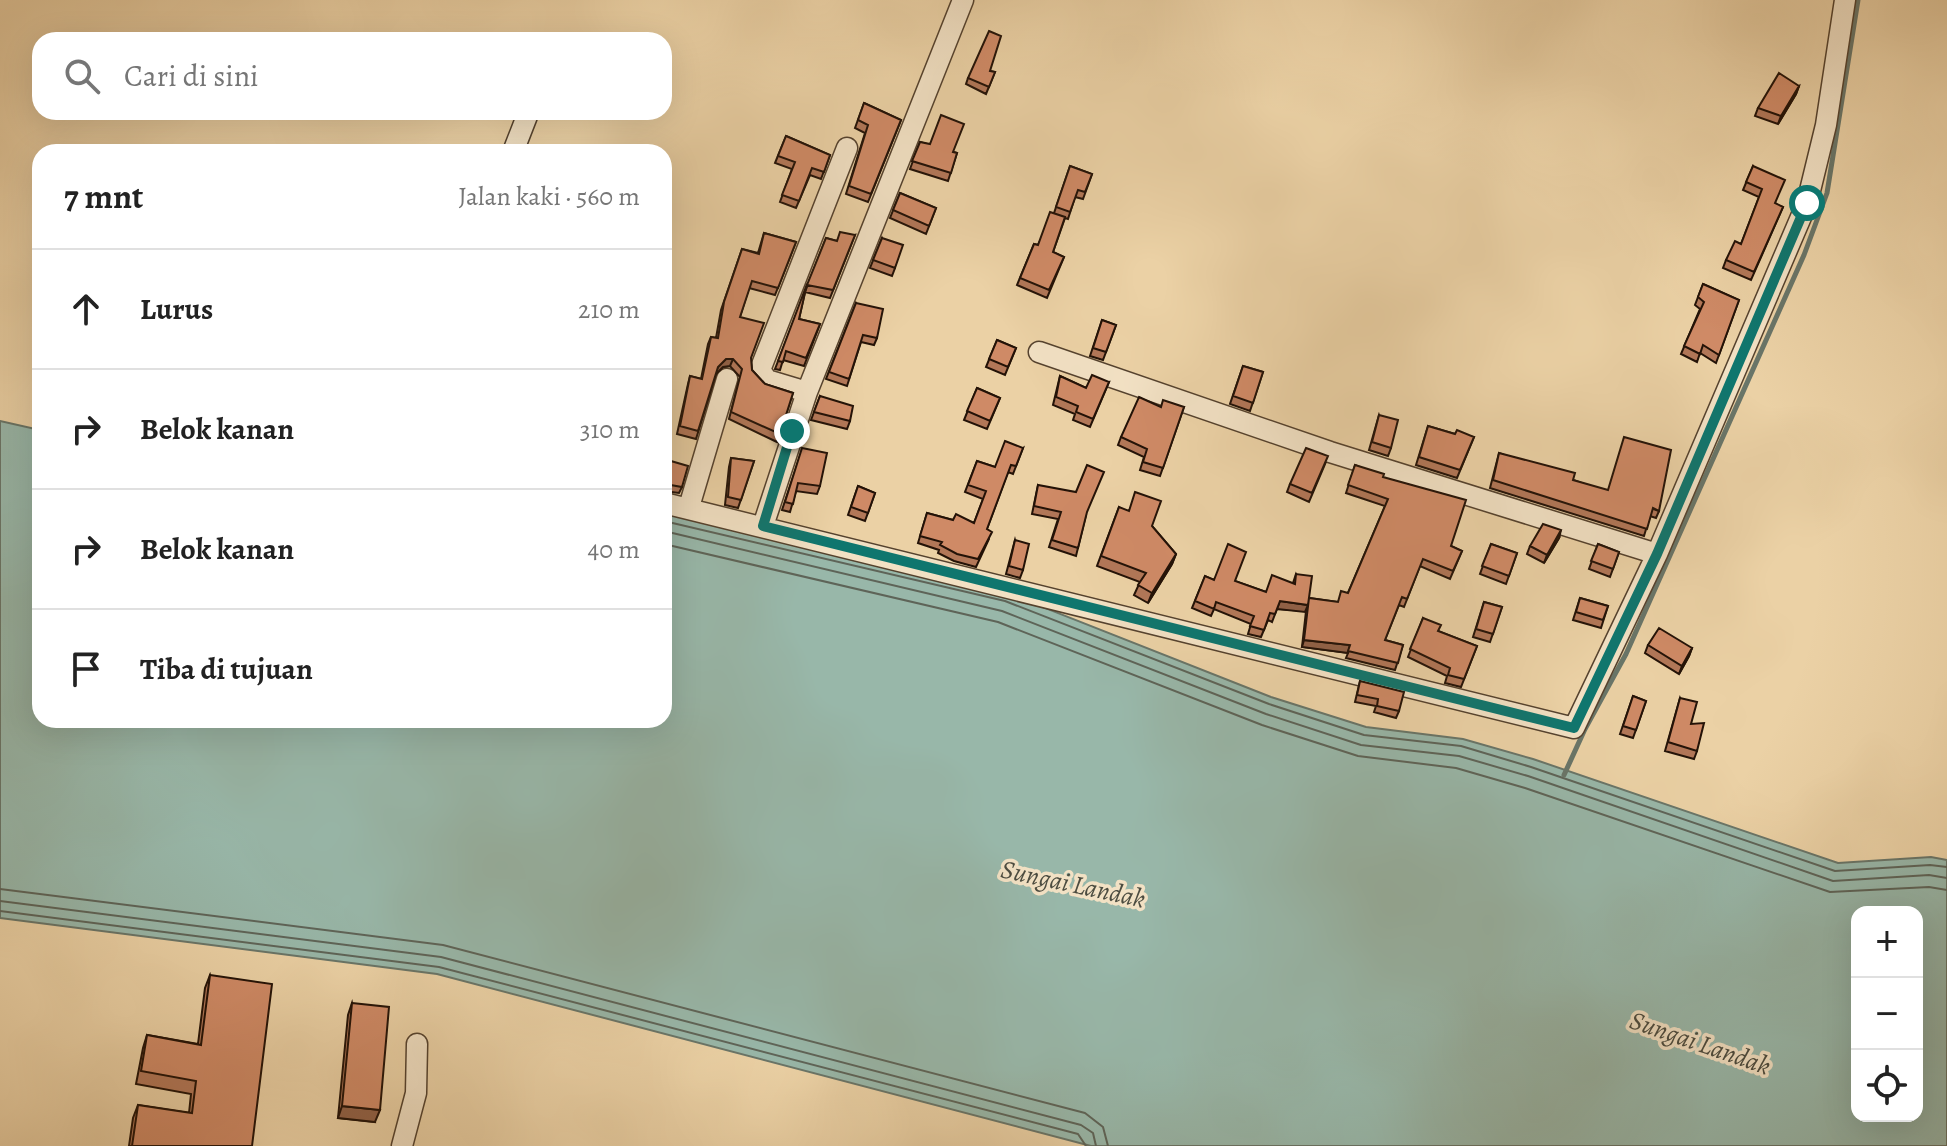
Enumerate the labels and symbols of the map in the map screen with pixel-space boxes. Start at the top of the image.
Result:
route start [1789,185,1825,221]
route end [774,413,810,449]
water label: Sungai Landak [998,852,1148,916]
water label: Sungai Landak [1625,1003,1775,1083]

